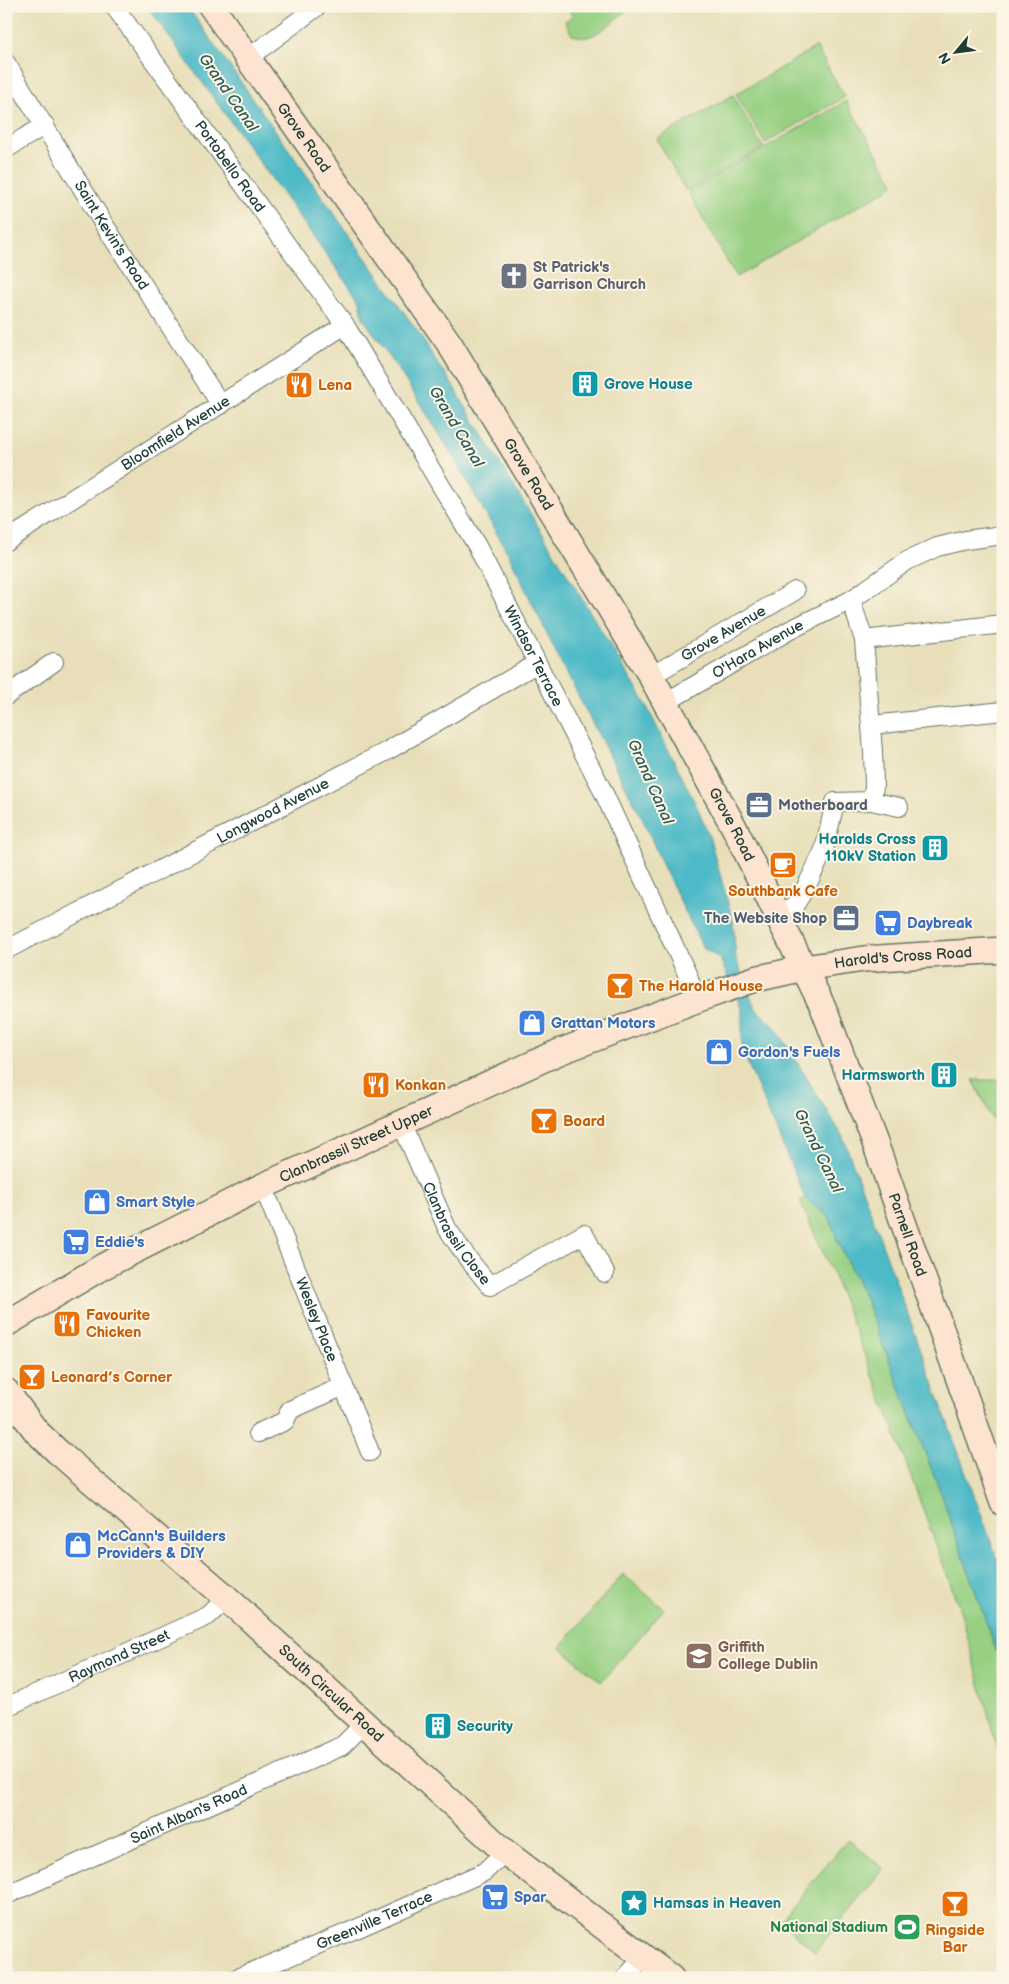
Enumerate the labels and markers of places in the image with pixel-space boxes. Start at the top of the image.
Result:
place label: St Patrick's Garrison Church [533,258,646,294]
church icon: St Patrick's Garrison Church [499,261,529,291]
building icon: Grove House [570,369,600,399]
restaurant icon: Lena [284,370,314,400]
place label: Grove House [604,375,693,394]
place label: Lena [318,376,352,395]
office icon: Motherboard [744,790,774,820]
place label: Motherboard [778,796,868,815]
place label: Harolds Cross 110kV Station [819,830,916,866]
building icon: Harolds Cross 110kV Station [920,833,950,863]
cafe icon: Southbank Cafe [768,850,798,880]
place label: Southbank Cafe [728,882,838,901]
office icon: The Website Shop [831,903,861,933]
supermarket icon: Daybreak [873,908,903,938]
place label: The Website Shop [704,909,827,928]
place label: Daybreak [907,914,973,933]
bar icon: The Harold House [605,971,635,1001]
place label: The Harold House [639,977,763,996]
shop icon: Grattan Motors [517,1008,547,1038]
place label: Grattan Motors [551,1014,655,1033]
shop icon: Gordon's Fuels [704,1037,734,1067]
place label: Gordon's Fuels [738,1043,840,1062]
building icon: Harmsworth [929,1060,959,1090]
place label: Harmsworth [841,1066,925,1085]
restaurant icon: Konkan [361,1070,391,1100]
place label: Konkan [395,1076,446,1095]
bar icon: Board [529,1106,559,1136]
place label: Board [563,1112,605,1131]
shop icon: Smart Style [82,1187,112,1217]
place label: Smart Style [116,1193,196,1212]
supermarket icon: Eddie's [61,1227,91,1257]
place label: Eddie's [95,1233,144,1252]
place label: Favourite Chicken [86,1306,151,1342]
restaurant icon: Favourite Chicken [52,1309,82,1339]
bar icon: Leonard’s Corner [17,1362,47,1392]
place label: Leonard’s Corner [51,1368,173,1387]
place label: McCann's Builders Providers & DIY [97,1527,226,1563]
shop icon: McCann's Builders Providers & DIY [63,1530,93,1560]
place label: Griffith College Dublin [718,1638,818,1674]
school or university icon: Griffith College Dublin [684,1641,714,1671]
building icon: Security [423,1711,453,1741]
place label: Security [457,1717,513,1736]
supermarket icon: Spar [480,1882,510,1912]
place label: Spar [514,1888,547,1907]
place icon: Hamsas in Heaven [619,1888,649,1918]
bar icon: Ringside Bar [940,1889,970,1919]
place label: Hamsas in Heaven [653,1894,781,1913]
sports icon: National Stadium [892,1912,922,1942]
place label: National Stadium [770,1918,888,1937]
place label: Ringside Bar [925,1921,985,1957]

